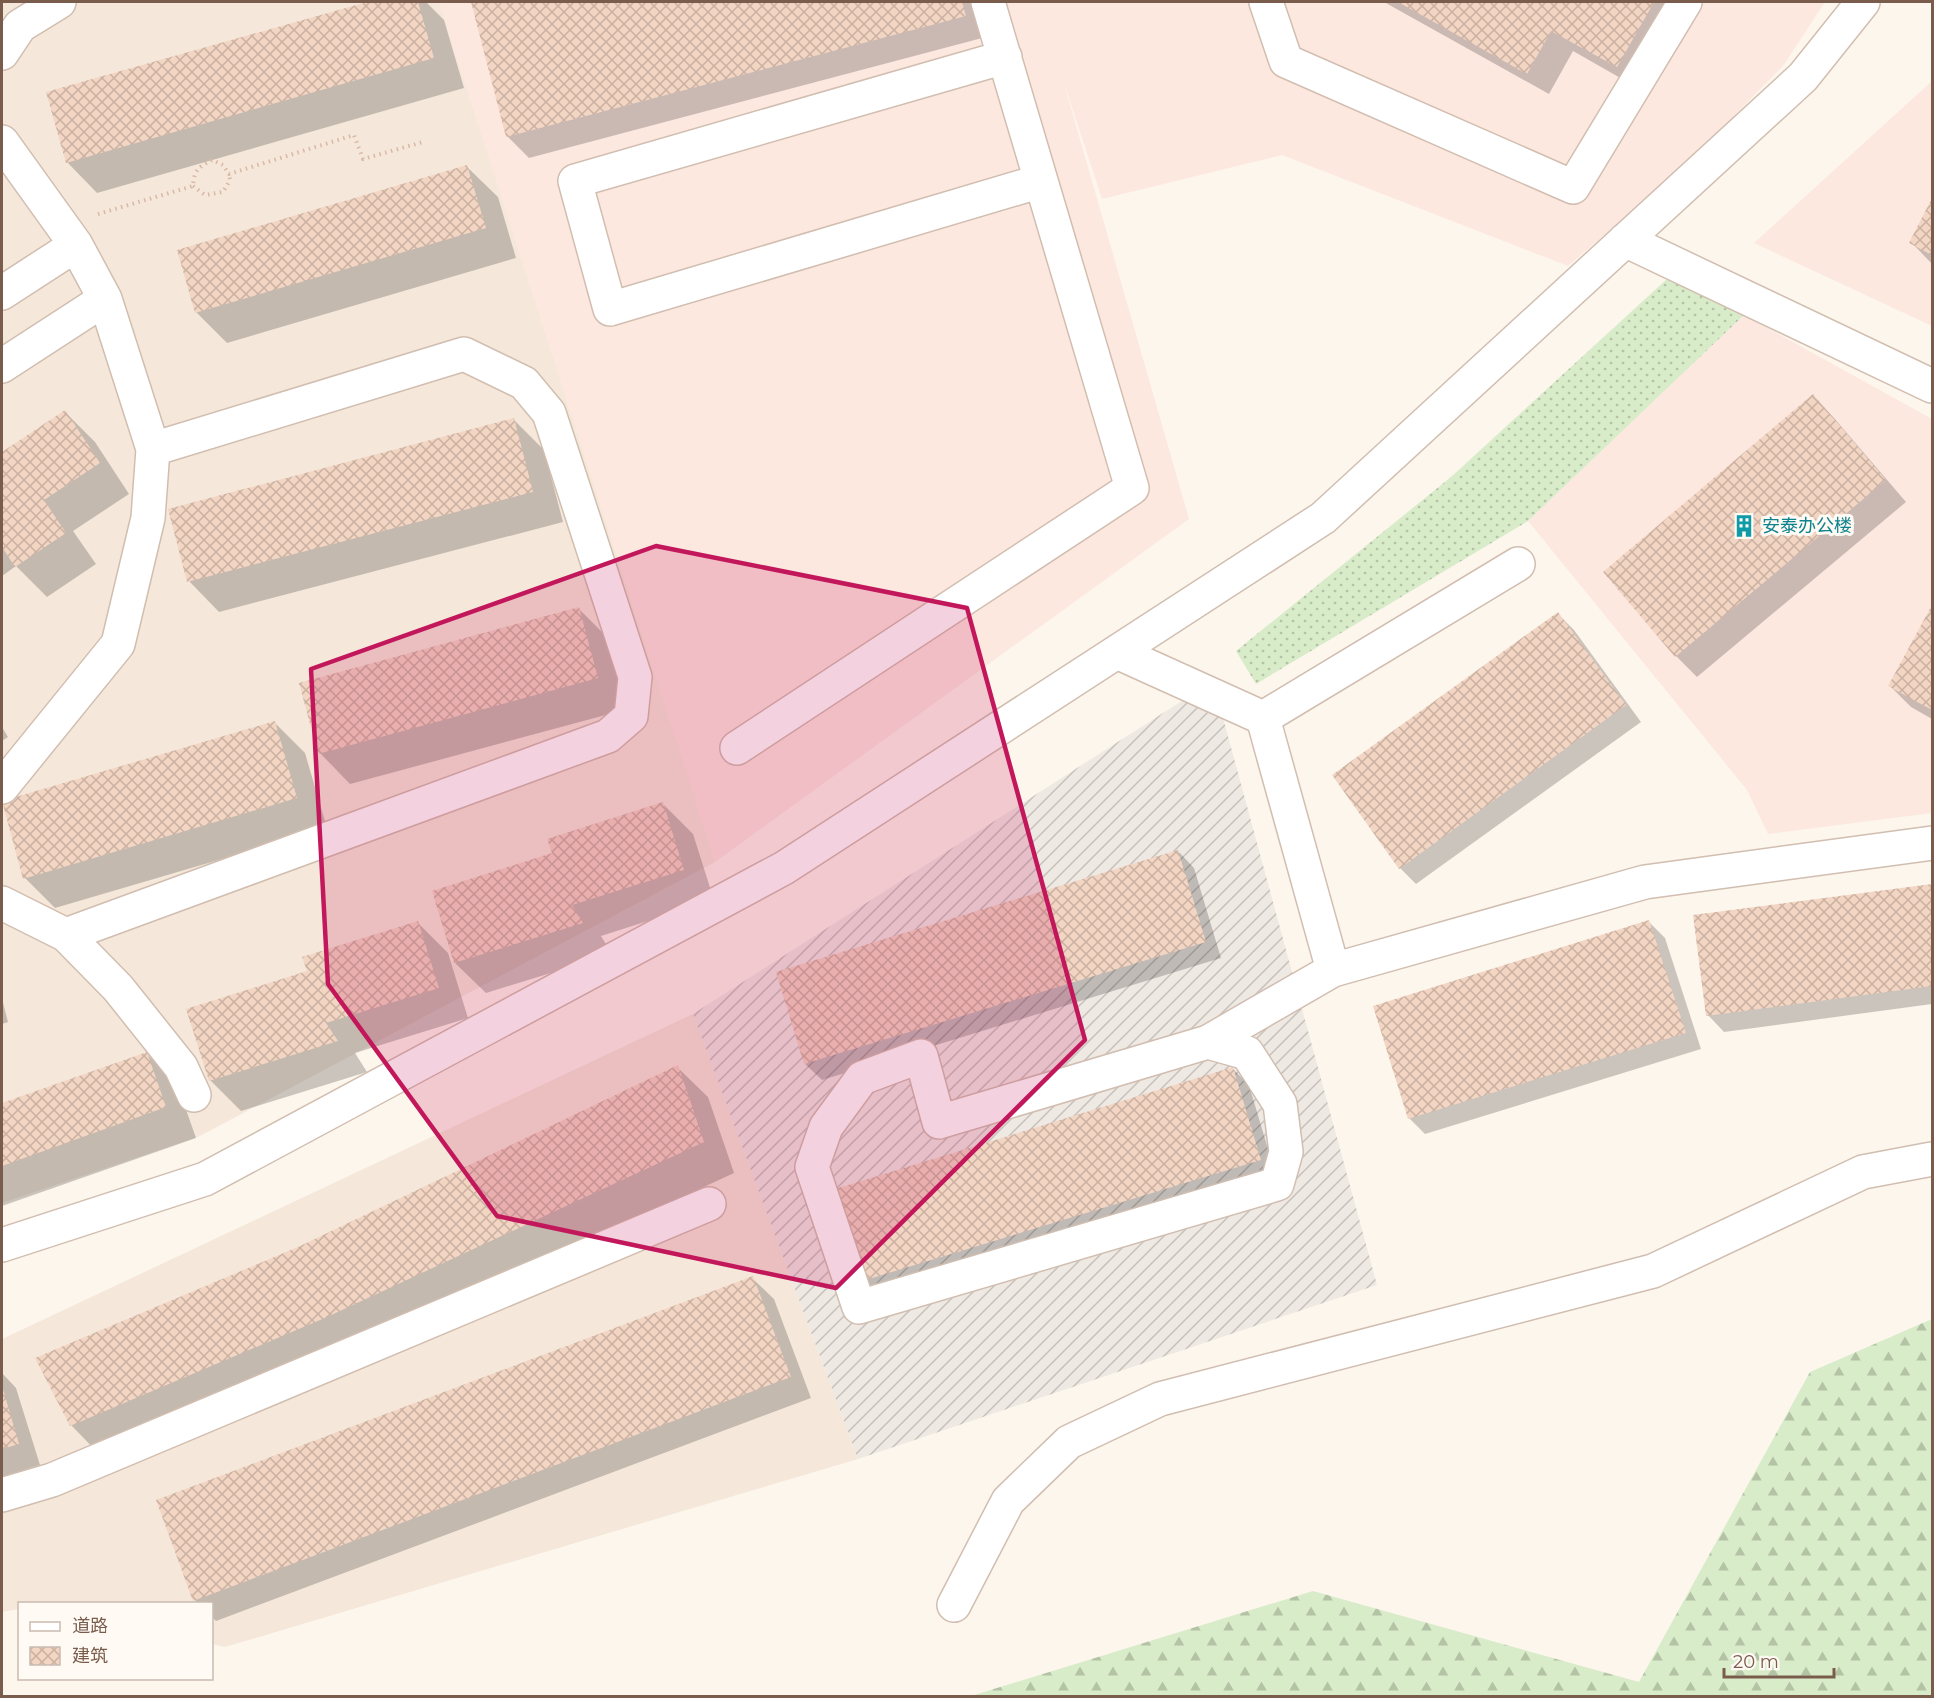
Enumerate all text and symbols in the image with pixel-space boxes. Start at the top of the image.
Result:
building icon: 安泰办公楼 [1731,513,1757,539]
place label: 安泰办公楼 [1762,515,1852,537]
legend [18,1602,213,1680]
text: 道路 [72,1615,108,1637]
scale bar [1724,1641,1834,1679]
text: 建筑 [72,1645,108,1667]
text: 20 m [1733,1651,1779,1673]

